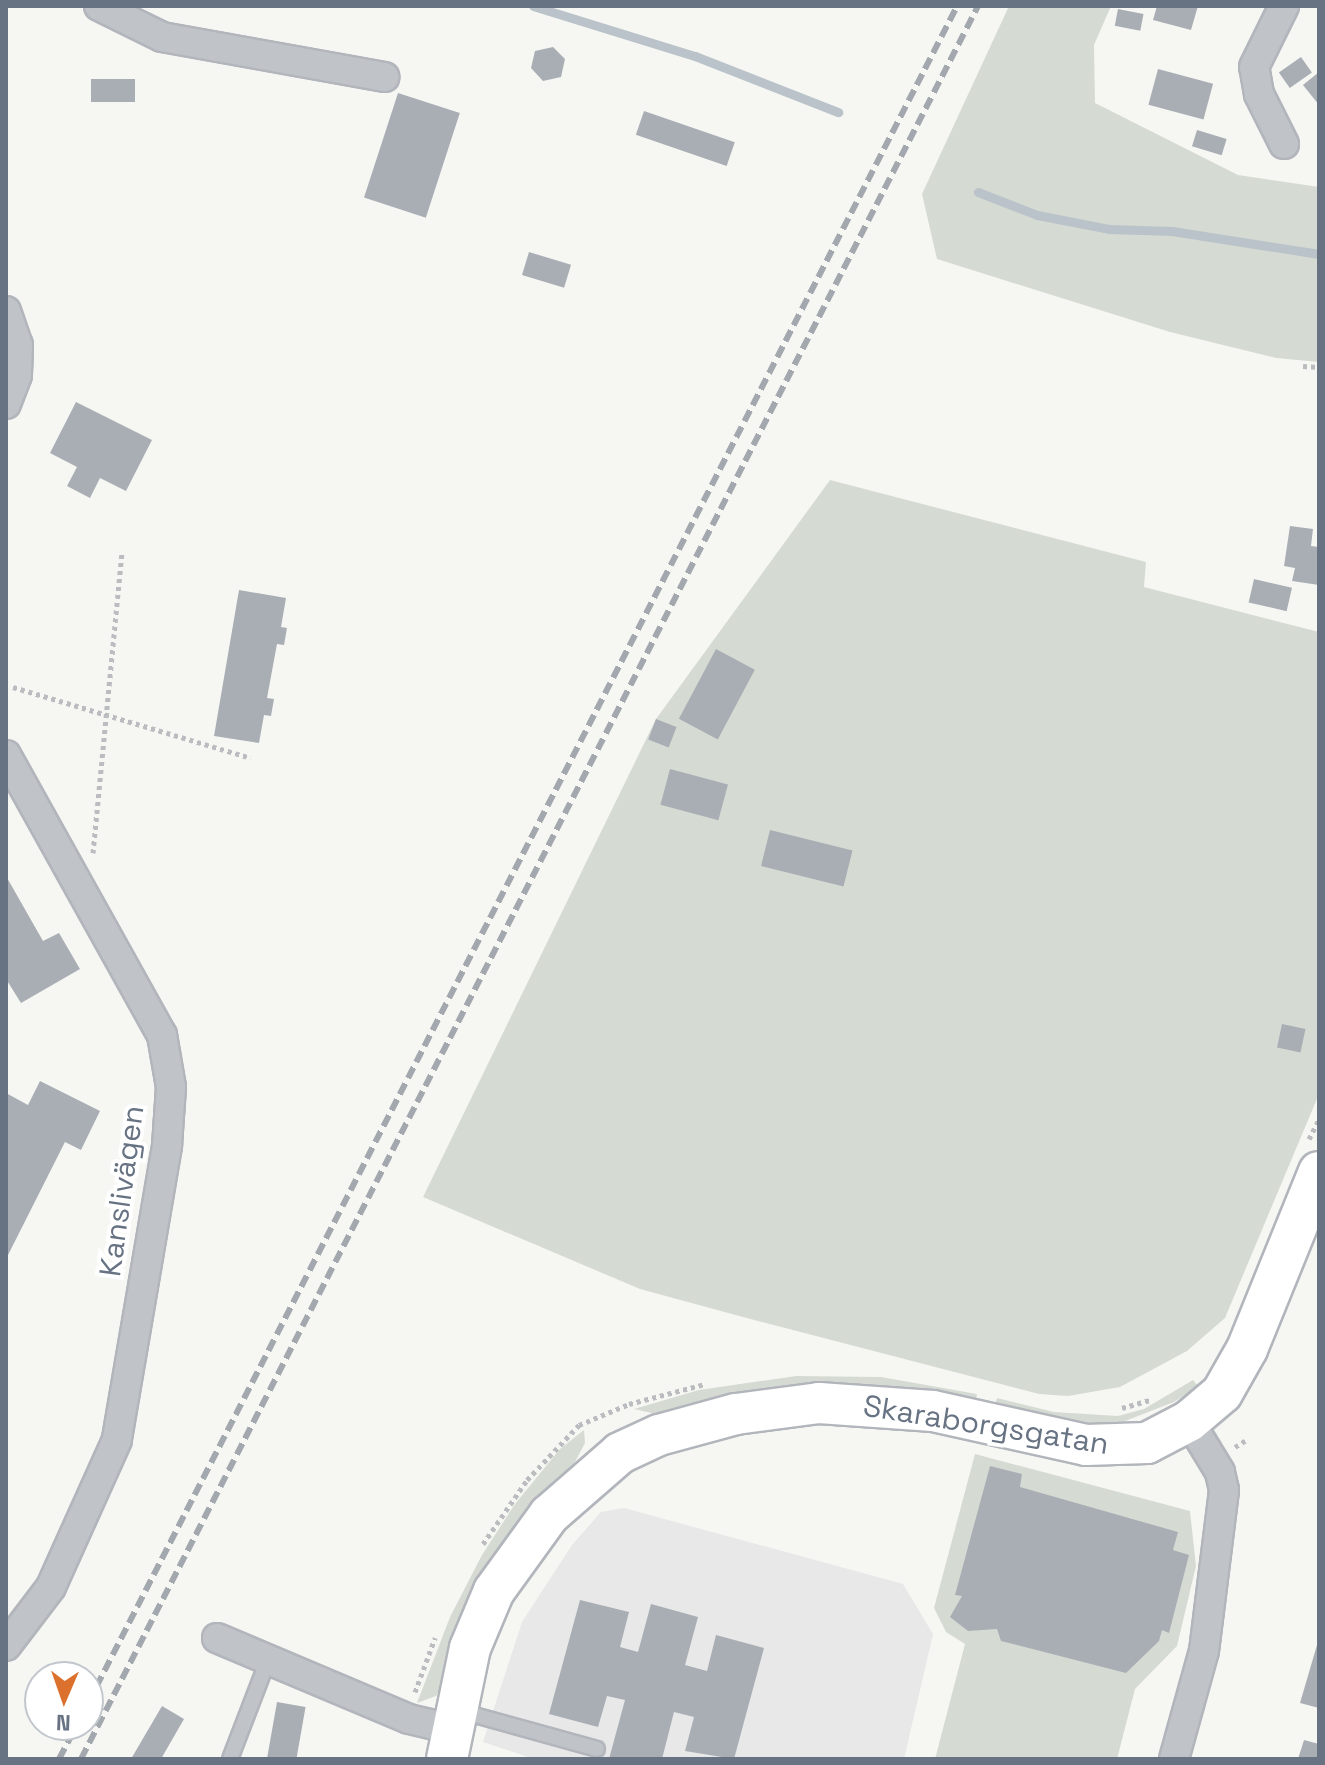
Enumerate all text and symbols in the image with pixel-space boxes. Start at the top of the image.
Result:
street label: Kanslivägen [92,1103,152,1279]
street label: Skaraborgsgatan [861,1388,1111,1462]
north arrow [24,1661,104,1741]
text: N [55,1709,71,1737]

